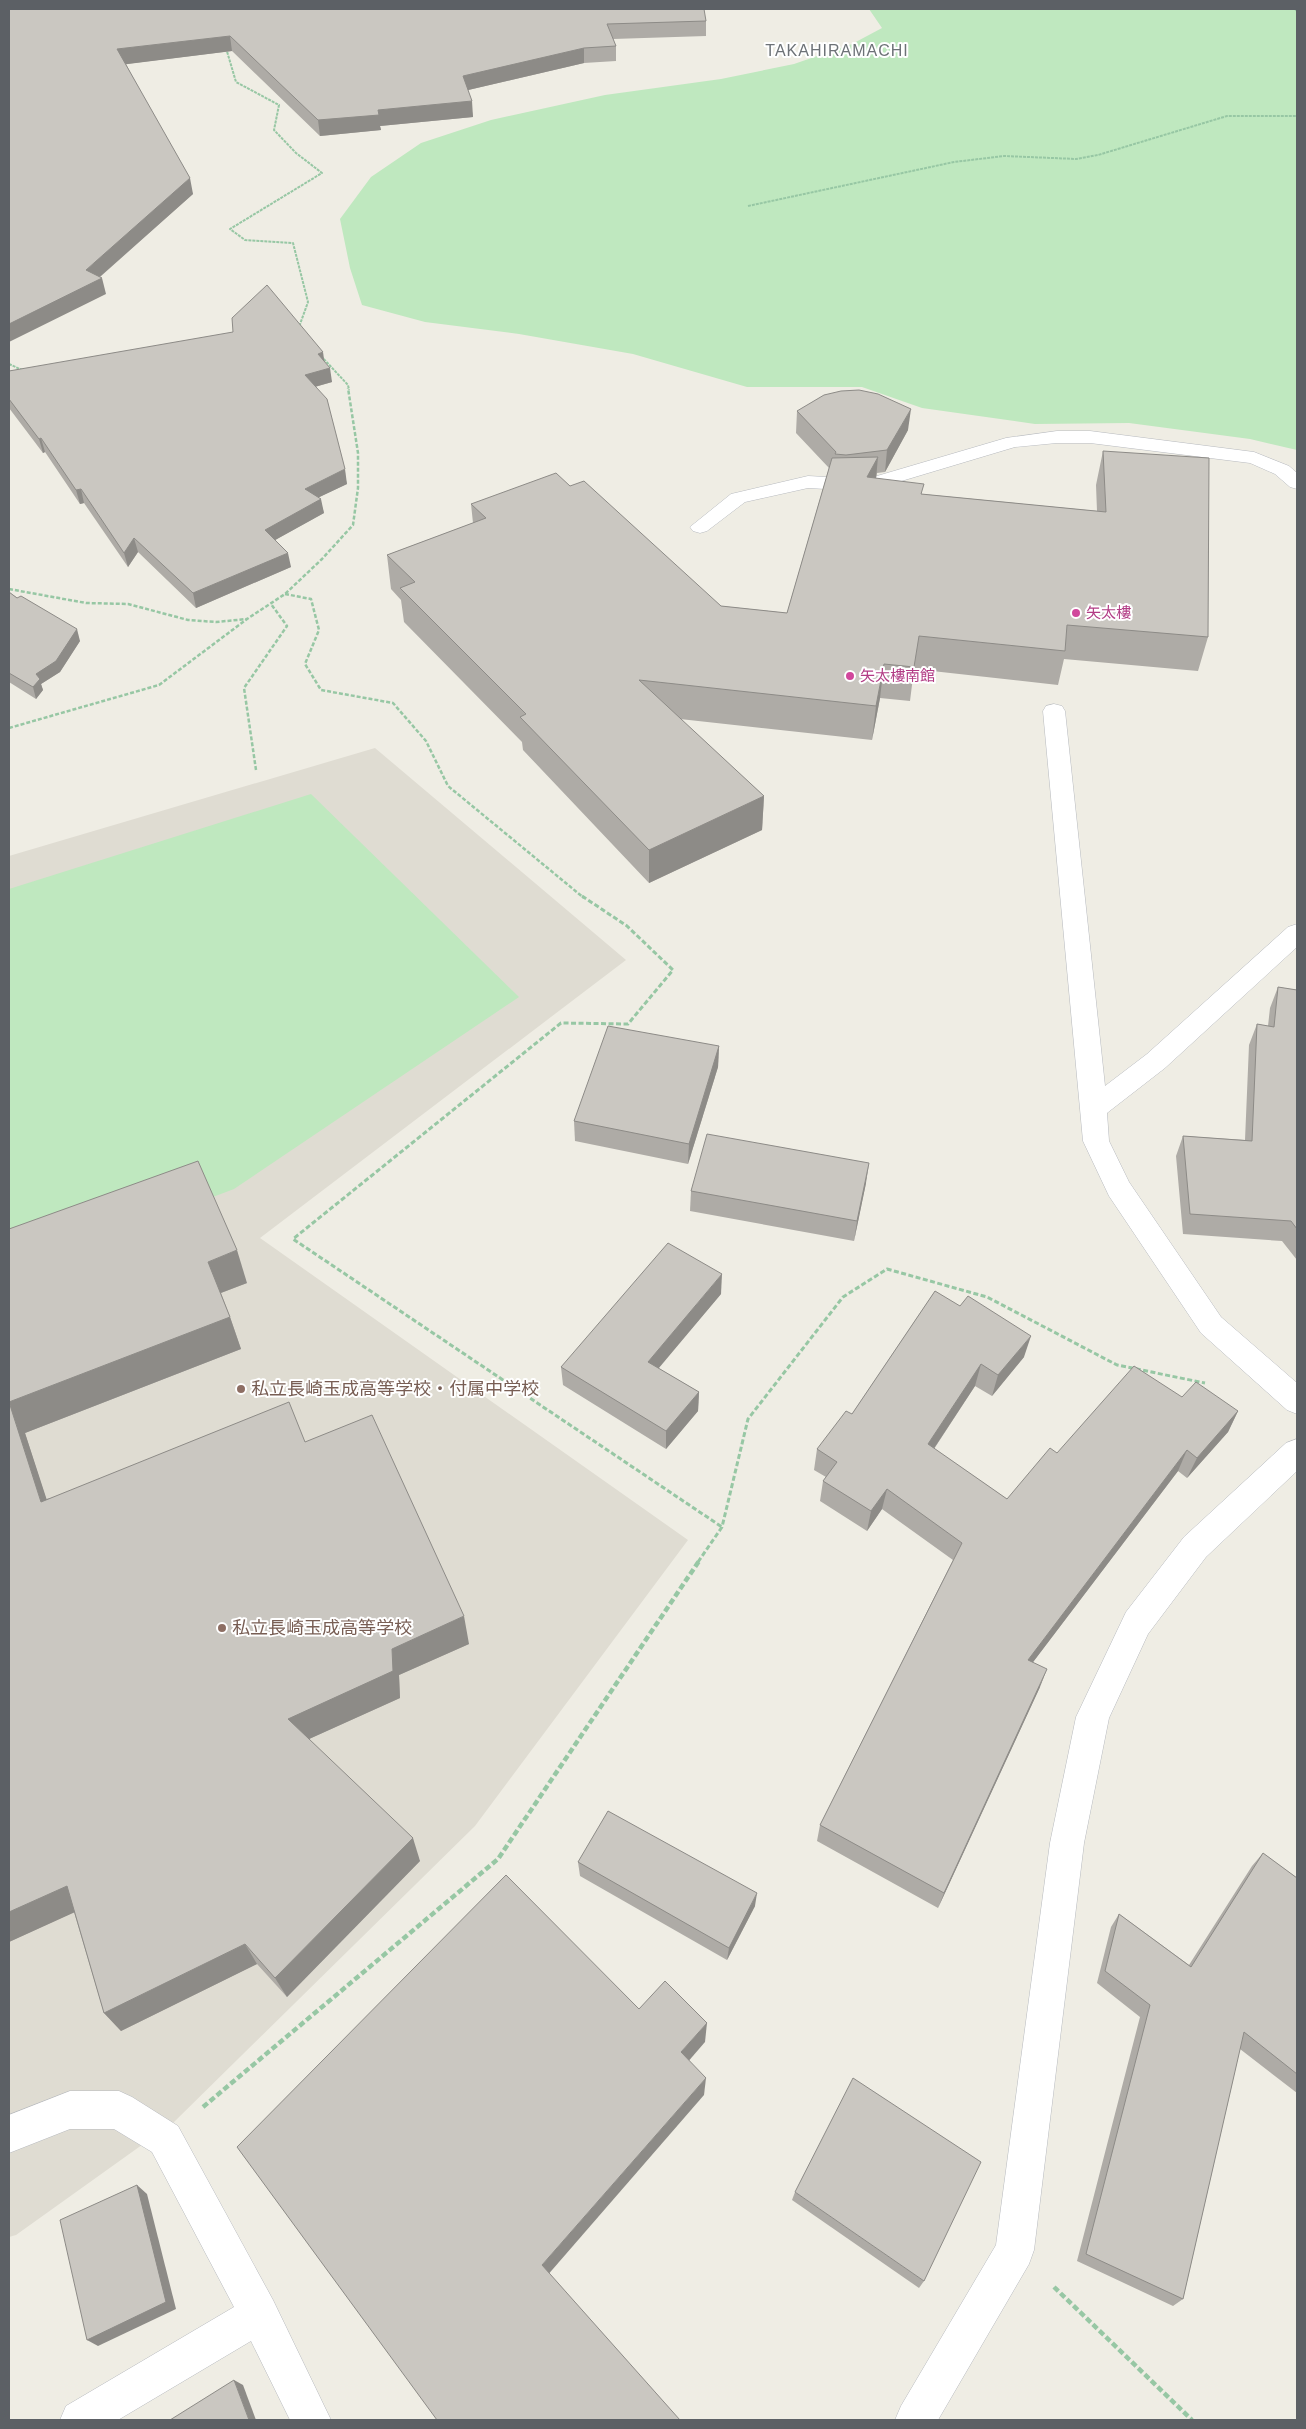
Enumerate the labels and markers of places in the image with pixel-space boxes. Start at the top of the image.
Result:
place label: 矢太樓 [1086,604,1131,621]
marker: 矢太樓 [1070,607,1082,619]
place label: 矢太樓南館 [860,667,935,684]
marker: 矢太樓南館 [844,670,856,682]
place label: 私立長崎玉成高等学校・付属中学校 [251,1379,539,1399]
marker: 私立長崎玉成高等学校・付属中学校 [235,1383,247,1395]
place label: 私立長崎玉成高等学校 [232,1618,412,1638]
marker: 私立長崎玉成高等学校 [216,1622,228,1634]

